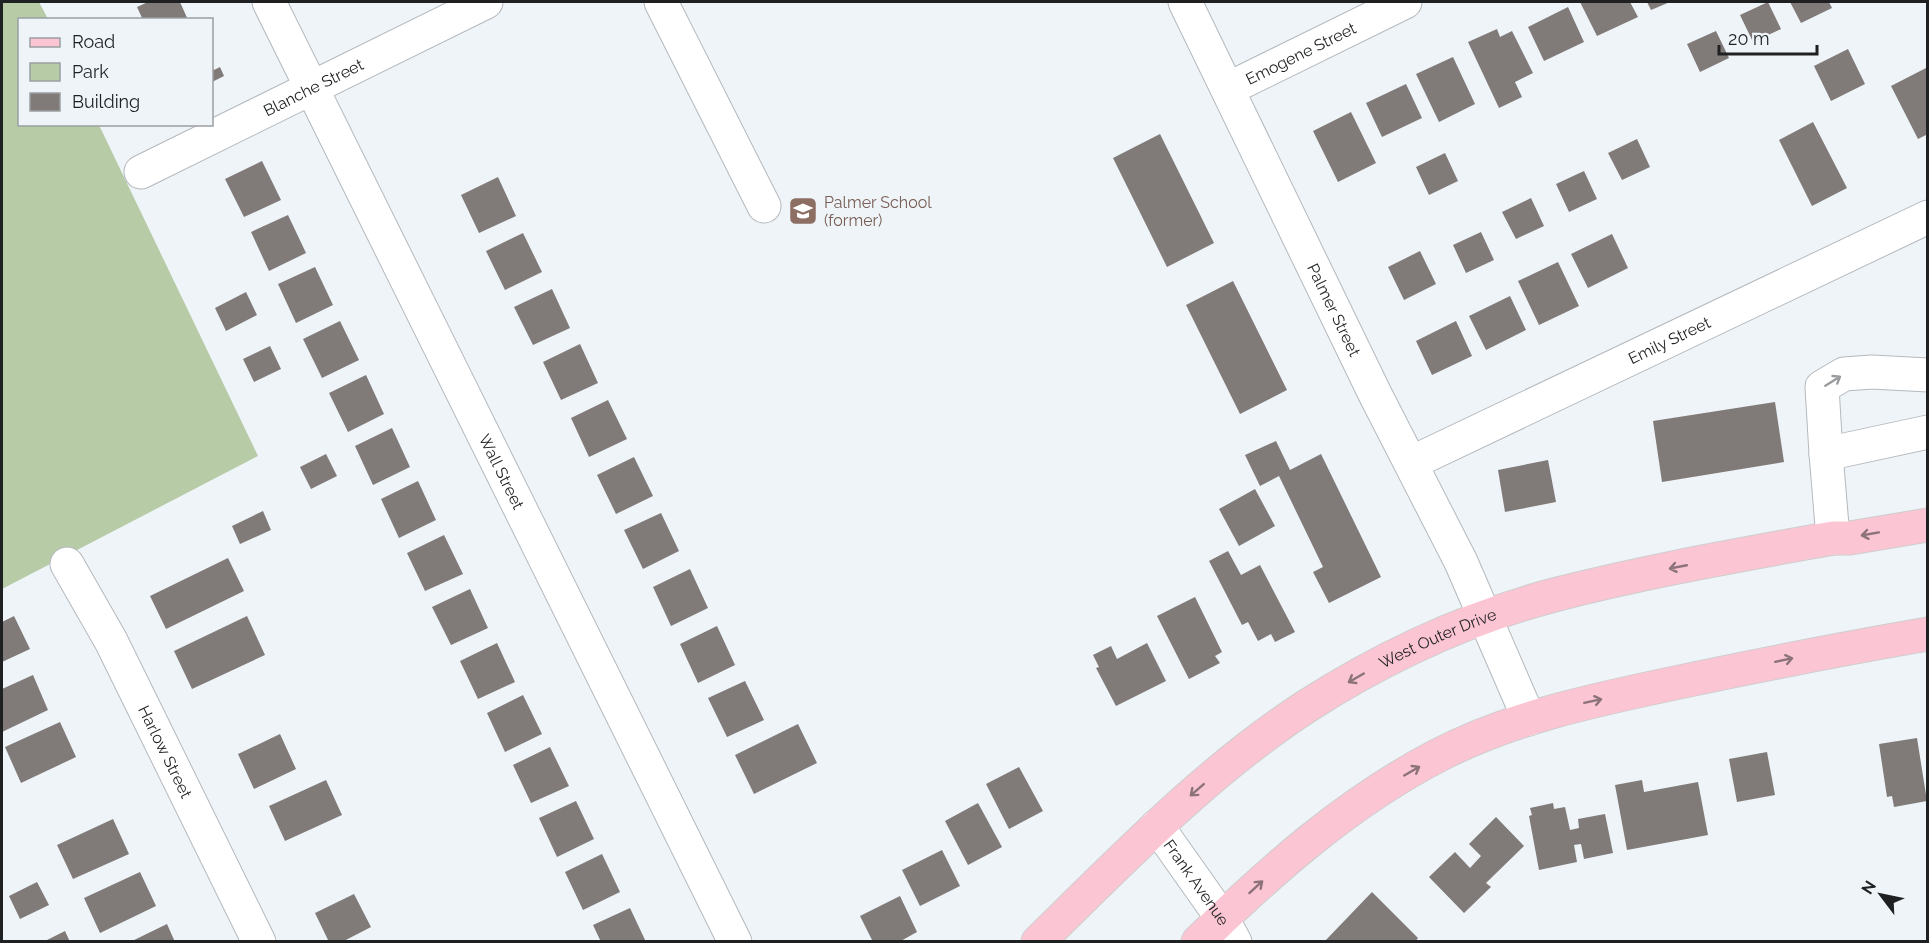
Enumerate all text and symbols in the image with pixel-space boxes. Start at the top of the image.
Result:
legend [18,18,213,126]
street label: Emogene Street [1243,18,1360,89]
scale bar [1719,18,1816,56]
text: 20 m [1728,28,1770,49]
text: Road [72,31,115,52]
street label: Blanche Street [260,55,367,120]
text: Park [72,61,109,82]
text: Building [72,91,140,112]
place label: Palmer School (former) [824,193,932,230]
school or university icon: Palmer School (former) [787,195,819,227]
street label: Palmer Street [1303,260,1365,360]
street label: Emily Street [1625,313,1714,368]
one-way arrow [1824,374,1841,386]
street label: Wall Street [475,431,528,513]
one-way arrow [1860,529,1880,540]
one-way arrow [1668,562,1688,573]
street label: West Outer Drive [1376,605,1499,673]
one-way arrow [1774,653,1793,665]
one-way arrow [1348,672,1365,684]
one-way arrow [1583,694,1602,706]
street label: Harlow Street [134,702,196,802]
one-way arrow [1403,764,1420,776]
one-way arrow [1190,783,1206,797]
street label: Frank Avenue [1160,836,1233,929]
north arrow [1851,865,1911,925]
text: N [1857,877,1880,898]
one-way arrow [1248,880,1263,894]

